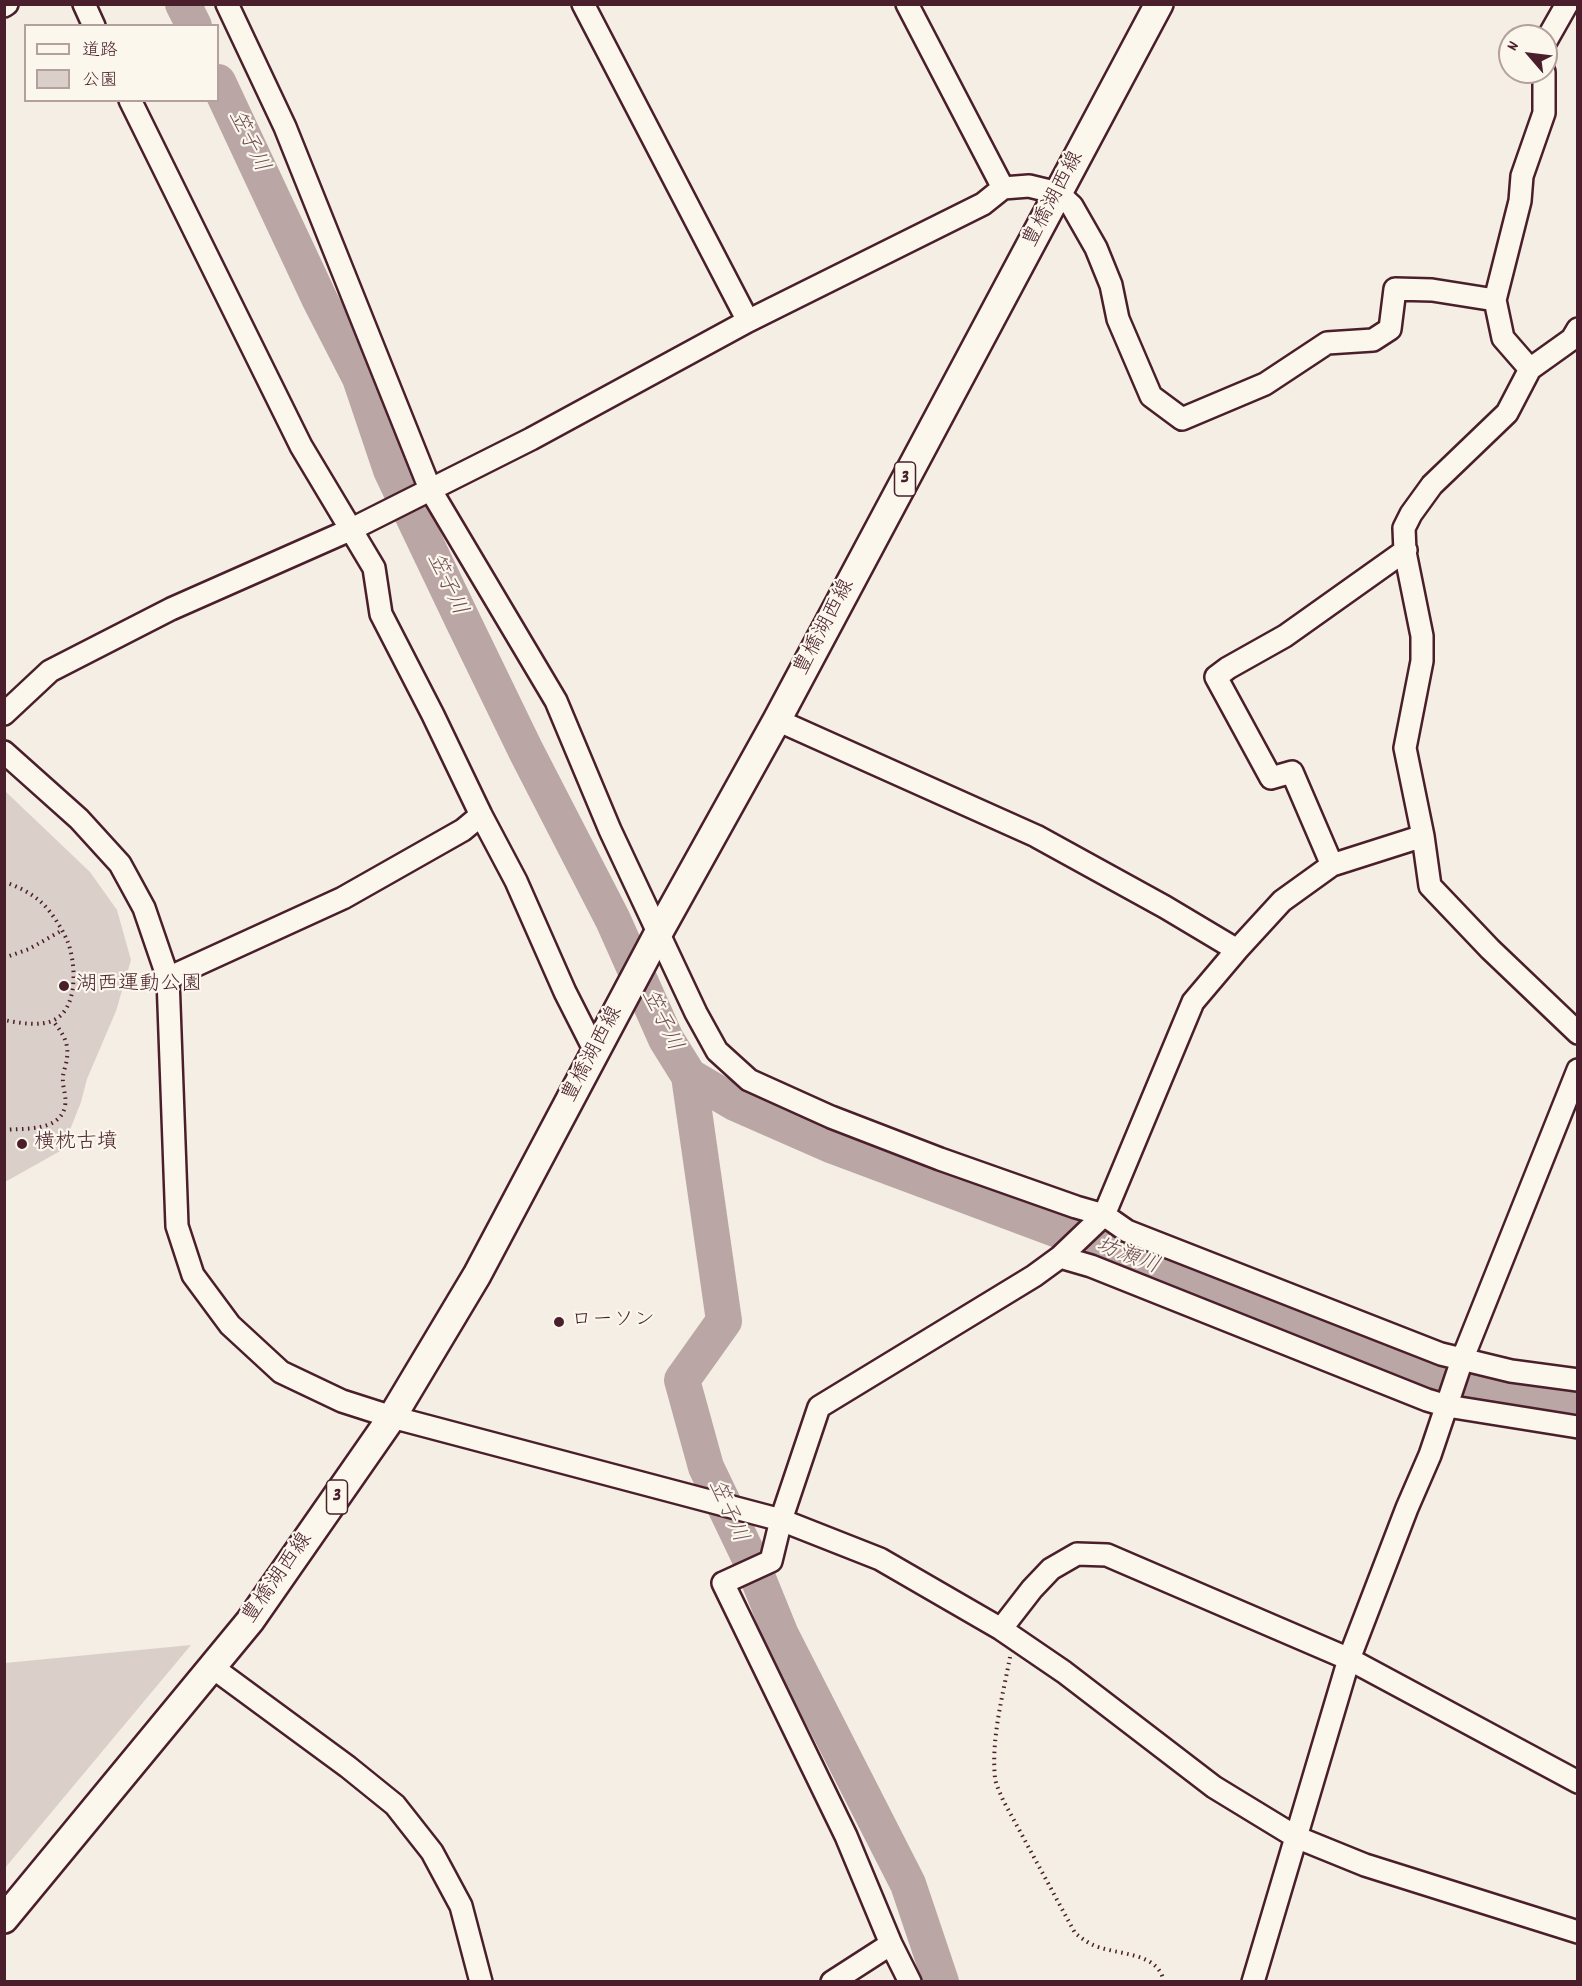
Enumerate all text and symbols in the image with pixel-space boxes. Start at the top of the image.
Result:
legend [24,24,219,102]
north arrow [1498,24,1558,84]
text: N [1501,37,1525,55]
text: 道路 [82,39,118,64]
text: 公園 [82,69,118,94]
water label: 笠子川 [221,107,273,177]
street label: 豊橋湖西線 [1019,148,1091,252]
road number: 3 [894,462,916,496]
water label: 笠子川 [419,550,471,620]
street label: 豊橋湖西線 [790,576,862,680]
place label: 湖西運動公園 [76,973,202,999]
marker: 湖西運動公園 [57,979,71,993]
water label: 笠子川 [634,986,686,1056]
street label: 豊橋湖西線 [558,1003,630,1107]
place label: 横枕古墳 [34,1131,118,1157]
marker: 横枕古墳 [15,1137,29,1151]
water label: 坊瀬川 [1091,1234,1163,1282]
place label: ローソン [571,1309,655,1335]
marker: ローソン [552,1315,566,1329]
water label: 笠子川 [701,1476,751,1548]
road number: 3 [326,1480,348,1514]
street label: 豊橋湖西線 [239,1529,319,1629]

